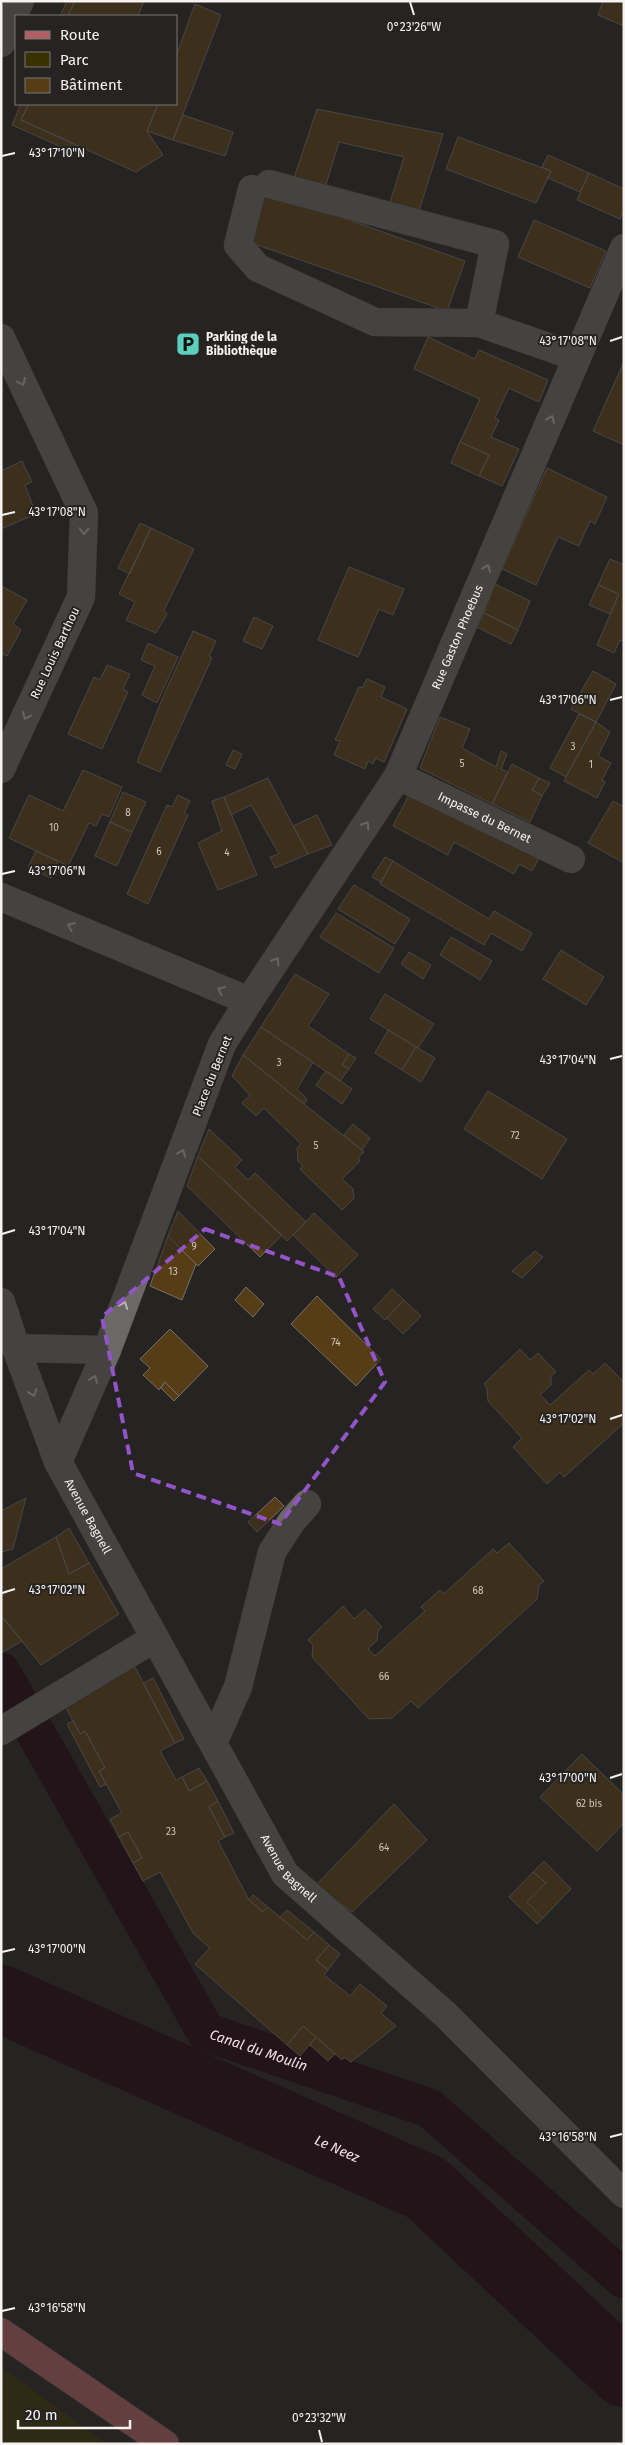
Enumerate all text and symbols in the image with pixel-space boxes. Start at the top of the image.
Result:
legend [15,15,178,105]
text: 0°23'26"W [387,20,441,34]
text: Route [60,26,100,44]
text: Parc [60,51,89,69]
text: Bâtiment [60,76,123,94]
text: 43°17'10"N [29,146,85,160]
place label: Parking de la Bibliothèque [206,330,278,358]
parking icon: Parking de la Bibliothèque [175,331,201,357]
text: 43°17'08"N [539,334,597,348]
one-way arrow [16,377,26,386]
one-way arrow [545,415,555,424]
text: 43°17'08"N [28,505,86,519]
one-way arrow [78,527,89,535]
one-way arrow [481,564,492,573]
street label: Rue Gaston Phoebus [429,582,486,691]
street label: Rue Louis Barthou [28,605,82,701]
text: 43°17'06"N [539,693,597,707]
one-way arrow [22,711,32,720]
house number: 3 [571,741,576,753]
house number: 5 [459,758,465,770]
house number: 1 [589,759,593,771]
street label: Impasse du Bernet [436,789,534,846]
house number: 8 [125,807,131,819]
house number: 10 [49,822,59,834]
one-way arrow [360,822,369,831]
house number: 6 [156,846,162,858]
house number: 4 [224,847,230,859]
text: 43°17'06"N [28,864,86,878]
one-way arrow [67,922,76,933]
one-way arrow [270,957,279,966]
one-way arrow [217,985,226,996]
street label: Place du Bernet [189,1033,235,1118]
text: 43°17'04"N [539,1053,597,1067]
house number: 3 [277,1057,282,1069]
house number: 72 [510,1130,520,1142]
house number: 5 [313,1140,319,1152]
one-way arrow [175,1149,186,1158]
text: 43°17'04"N [28,1224,86,1238]
house number: 9 [191,1241,197,1253]
house number: 13 [168,1266,178,1278]
one-way arrow [118,1301,128,1310]
house number: 74 [331,1337,341,1349]
one-way arrow [87,1375,98,1384]
one-way arrow [27,1389,37,1397]
text: 43°17'02"N [539,1412,597,1426]
street label: Avenue Bagnell [62,1476,114,1557]
text: 43°17'02"N [28,1583,86,1597]
house number: 68 [473,1585,484,1597]
house number: 66 [379,1671,389,1683]
text: 43°17'00"N [539,1771,597,1785]
house number: 62 bis [576,1798,602,1810]
house number: 23 [166,1826,176,1838]
street label: Avenue Bagnell [258,1832,320,1906]
house number: 64 [379,1842,390,1854]
text: 43°17'00"N [28,1942,86,1956]
water label: Canal du Moulin [207,2026,310,2075]
text: 43°16'58"N [539,2130,597,2144]
water label: Le Neez [312,2132,363,2167]
text: 43°16'58"N [28,2301,86,2315]
scale bar [18,2398,130,2430]
text: 20 m [25,2406,58,2424]
text: 0°23'32"W [292,2411,346,2425]

